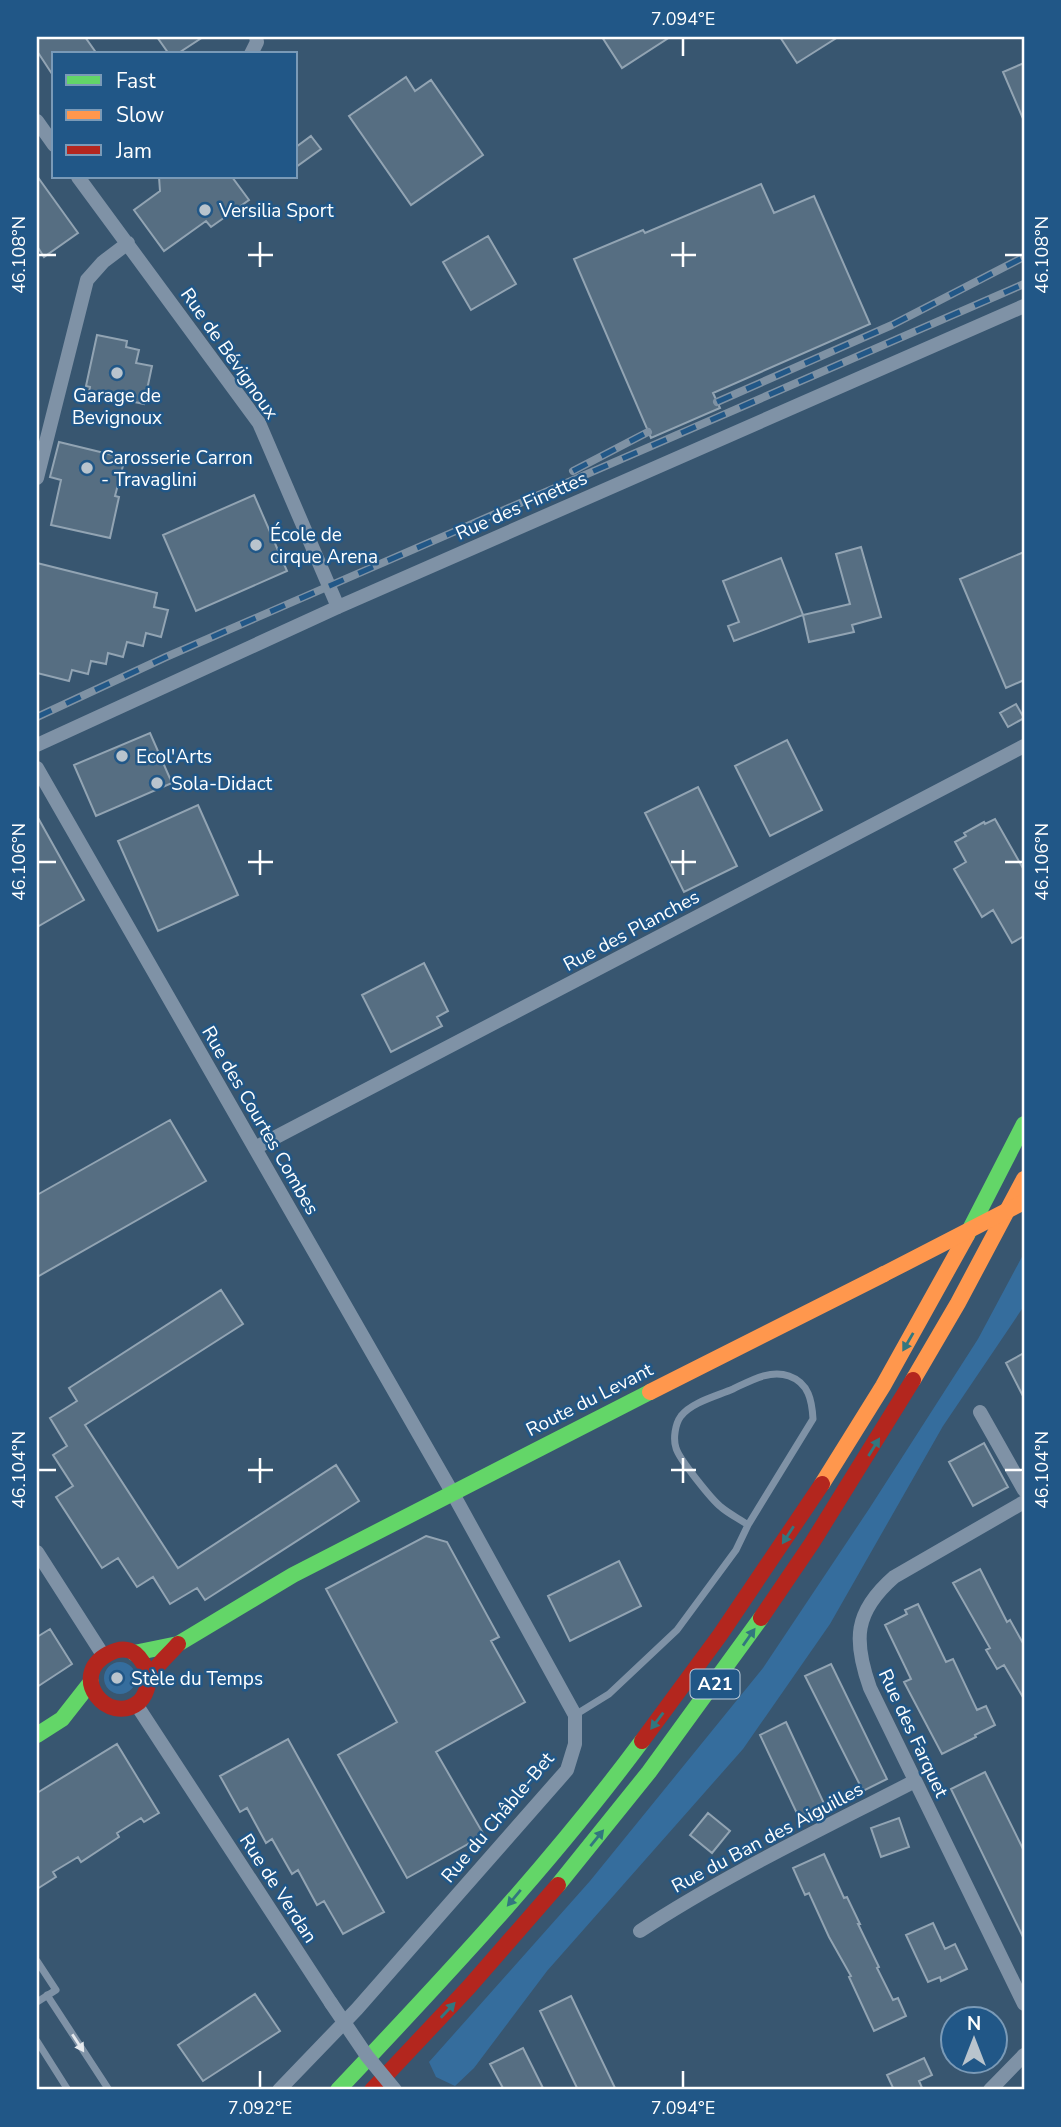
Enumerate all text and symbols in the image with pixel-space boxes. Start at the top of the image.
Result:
text: 7.094°E [651,7,715,31]
legend [52,52,298,178]
text: Fast [116,67,156,95]
text: Slow [116,101,165,129]
text: Jam [115,137,152,165]
place label: Versilia Sport [218,198,334,224]
marker: Versilia Sport [197,202,213,218]
text: 46.108°N [7,216,31,294]
text: 46.108°N [1030,216,1054,294]
street label: Rue de Bévignoux [174,283,284,424]
marker: Garage de Bevignoux [109,365,125,381]
place label: Garage de Bevignoux [72,383,162,431]
place label: Carosserie Carron - Travaglini [101,445,253,493]
marker: Carosserie Carron - Travaglini [79,460,95,476]
street label: Rue des Finettes [451,465,591,547]
place label: École de cirque Arena [270,522,378,570]
marker: École de cirque Arena [248,537,264,553]
place label: Ecol'Arts [136,744,212,770]
marker: Ecol'Arts [114,748,130,764]
place label: Sola-Didact [171,771,272,797]
marker: Sola-Didact [149,775,165,791]
text: 46.106°N [7,823,31,901]
text: 46.106°N [1030,823,1054,901]
street label: Rue des Planches [559,884,704,978]
street label: Rue des Courtes Combes [195,1021,325,1220]
one-way arrow [902,1333,914,1352]
street label: Route du Levant [522,1357,658,1443]
text: 46.104°N [7,1431,31,1509]
text: 46.104°N [1030,1431,1054,1509]
one-way arrow [868,1437,881,1456]
one-way arrow [782,1526,795,1545]
one-way arrow [742,1628,756,1646]
street label: Rue des Farquet [872,1665,954,1802]
place label: Stèle du Temps [131,1666,263,1692]
marker: Stèle du Temps [109,1670,125,1686]
road number: A21 [690,1670,740,1699]
one-way arrow [650,1712,664,1730]
street label: Rue du Châble-Bet [435,1747,560,1889]
street label: Rue du Ban des Aiguilles [667,1776,868,1900]
street label: Rue de Verdan [233,1829,323,1948]
one-way arrow [589,1829,604,1846]
one-way arrow [507,1890,522,1907]
one-way arrow [440,2002,456,2019]
north arrow [939,2004,1009,2074]
text: N [967,2011,981,2037]
one-way arrow [72,2033,85,2053]
text: 7.092°E [228,2096,292,2120]
text: 7.094°E [651,2096,715,2120]

